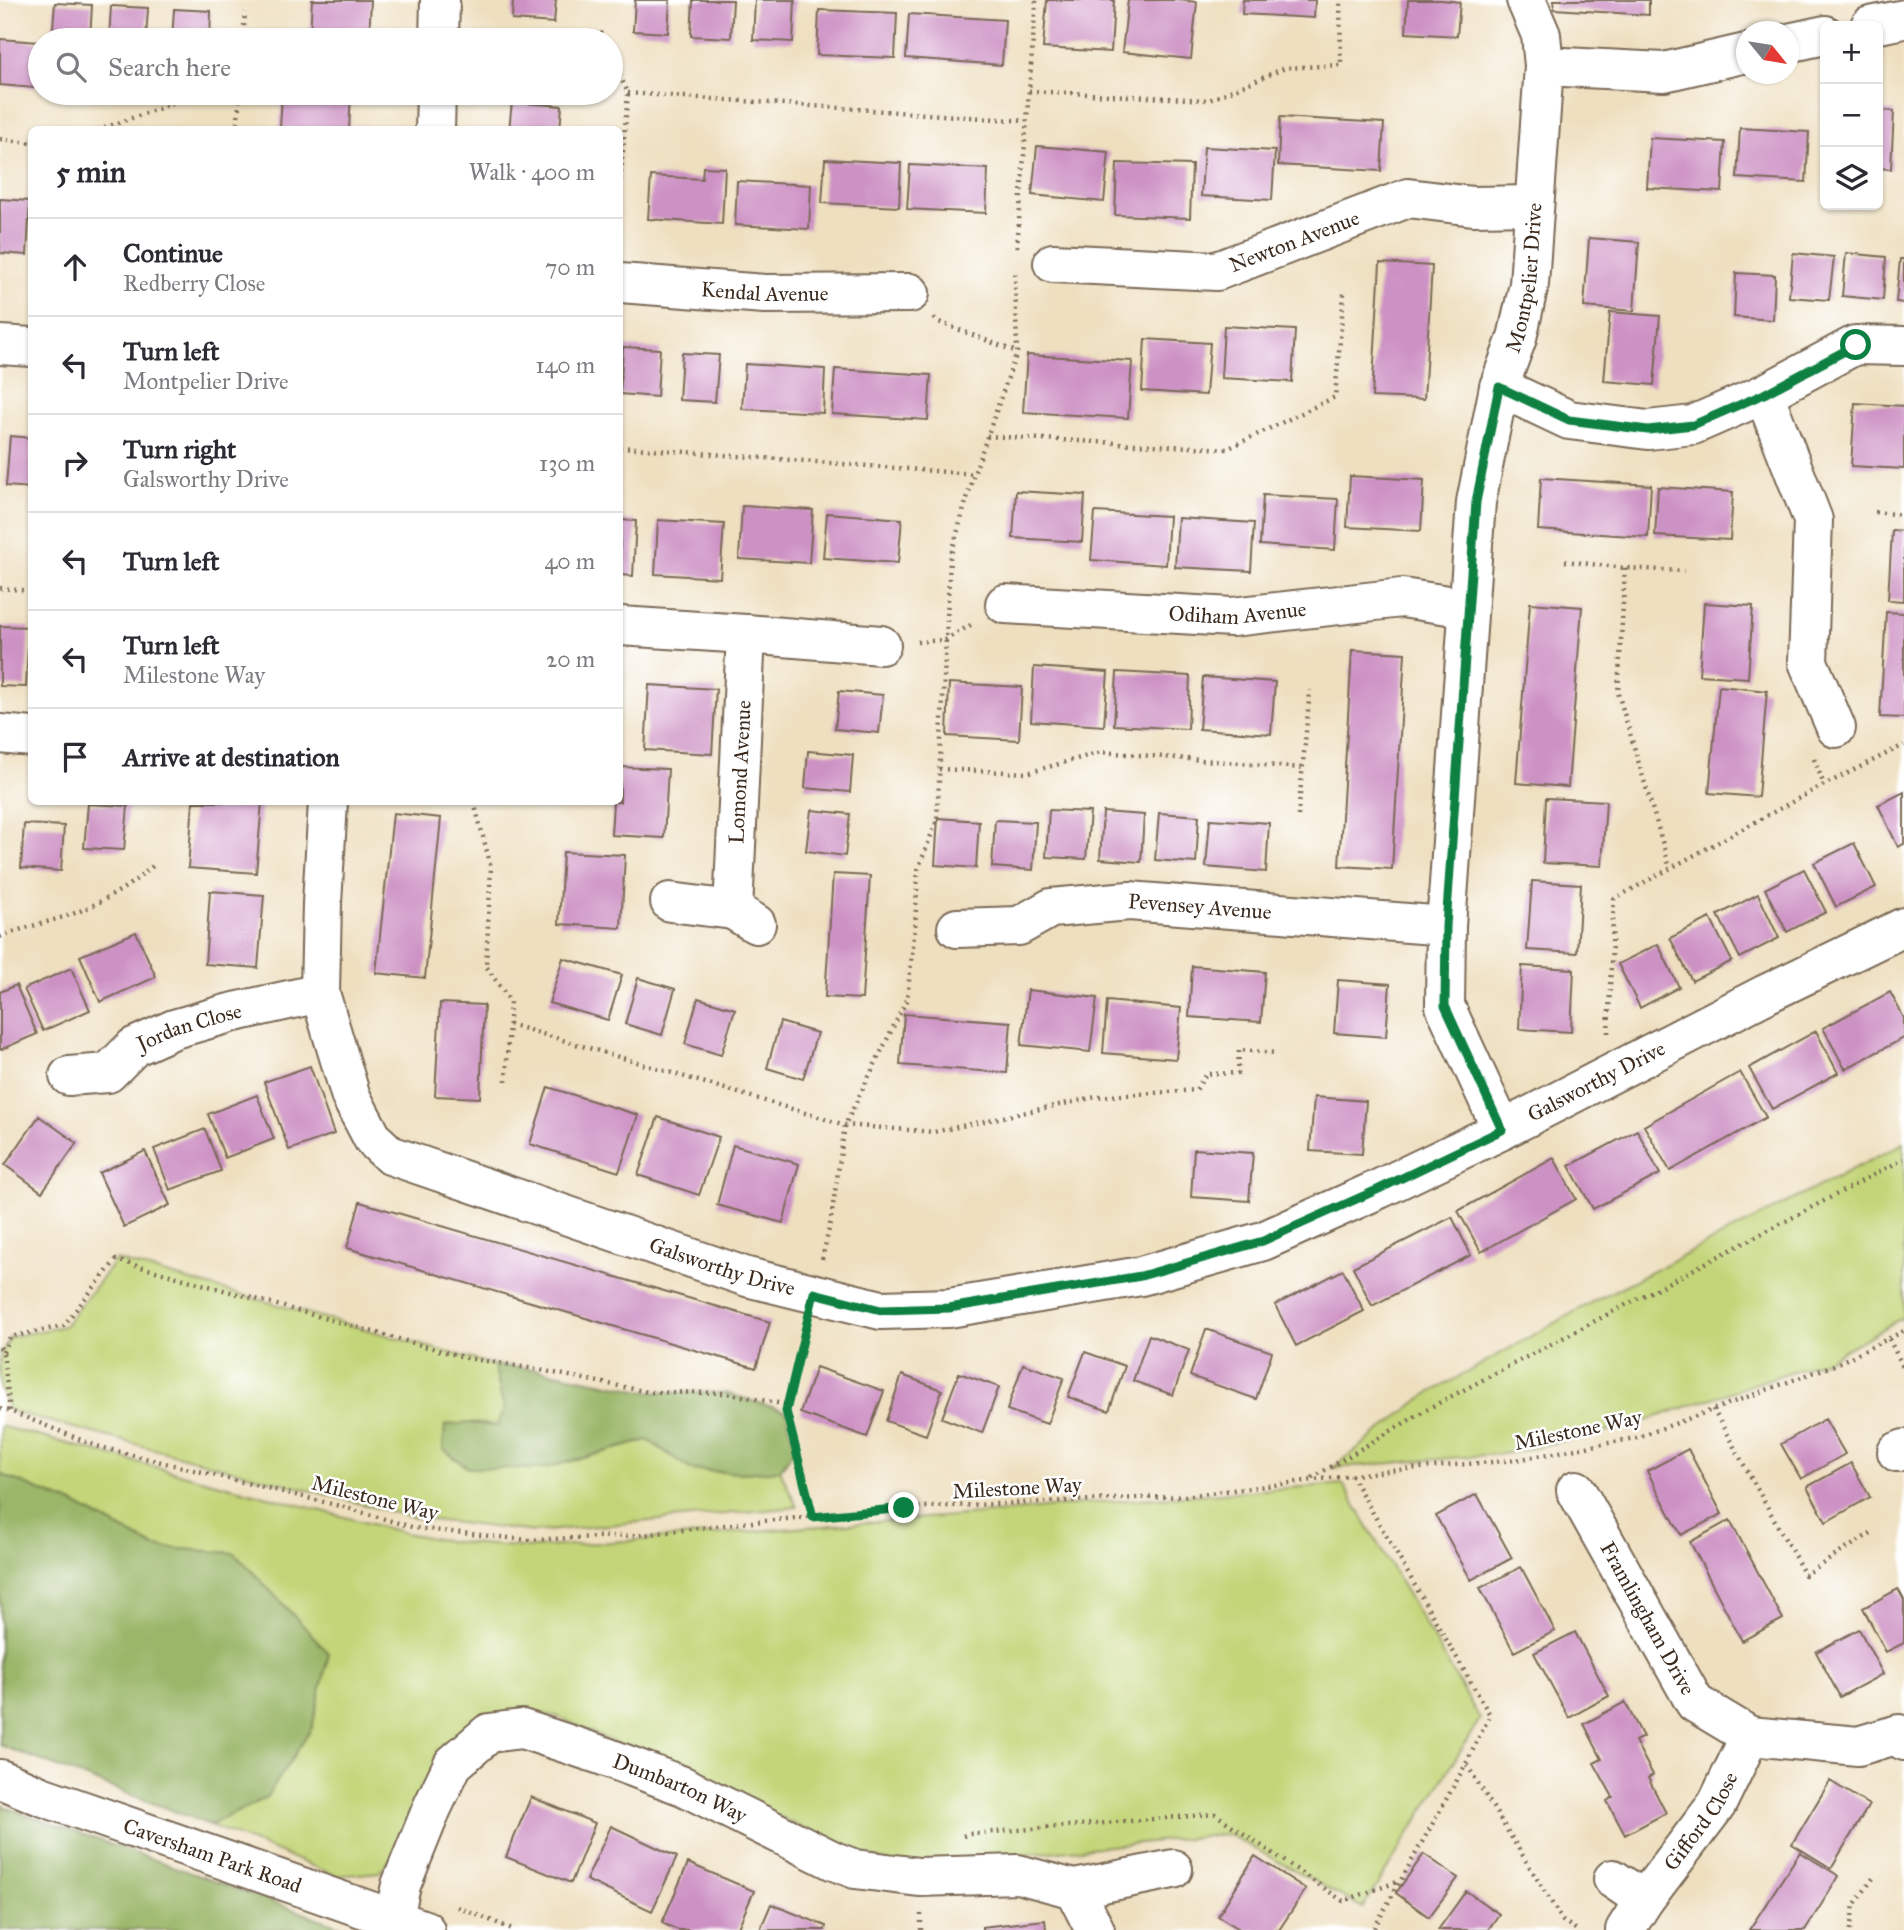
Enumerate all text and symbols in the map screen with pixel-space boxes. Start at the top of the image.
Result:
north arrow [1736,21,1799,84]
map controls [1820,21,1883,210]
button: + [1820,21,1883,84]
search box [28,28,623,105]
icon: search [52,48,90,86]
text: Search here [108,51,231,83]
button: − [1820,84,1883,147]
button: layers [1820,147,1883,210]
text: 5 min [56,154,126,190]
text: Walk · 400 m [469,158,595,186]
street label: Montpelier Drive [1500,202,1548,356]
street label: Newton Avenue [1226,205,1363,278]
text: Continue [123,237,223,269]
icon: ahead [56,248,94,286]
text: 70 m [545,253,595,281]
text: Redberry Close [123,269,265,297]
street label: Kendal Avenue [700,276,829,307]
route start [1840,329,1871,360]
text: Turn left [123,335,219,367]
icon: left [56,346,94,384]
text: 140 m [535,351,595,379]
text: Montpelier Drive [123,367,289,395]
text: Turn right [123,433,236,465]
icon: right [56,444,94,482]
text: 130 m [539,449,595,477]
text: Galsworthy Drive [123,465,289,493]
icon: left [56,542,94,580]
text: Turn left [123,545,219,577]
text: 40 m [545,547,595,575]
street label: Odiham Avenue [1168,596,1308,630]
text: Turn left [123,629,219,661]
icon: left [56,640,94,678]
text: 20 m [546,645,595,673]
text: Milestone Way [123,661,265,689]
street label: Lomond Avenue [723,699,757,845]
icon: arrive [56,738,94,776]
text: Arrive at destination [123,741,340,773]
street label: Pevensey Avenue [1127,888,1273,925]
street label: Jordan Close [131,998,244,1058]
street label: Galsworthy Drive [1523,1035,1670,1128]
street label: Galsworthy Drive [646,1232,798,1301]
street label: Milestone Way [1512,1404,1645,1456]
street label: Milestone Way [309,1470,442,1527]
street label: Milestone Way [952,1472,1084,1504]
route end [888,1492,919,1523]
street label: Framlingham Drive [1595,1537,1701,1700]
street label: Dumbarton Way [609,1748,752,1829]
street label: Gifford Close [1658,1767,1744,1876]
street label: Caversham Park Road [120,1813,306,1899]

